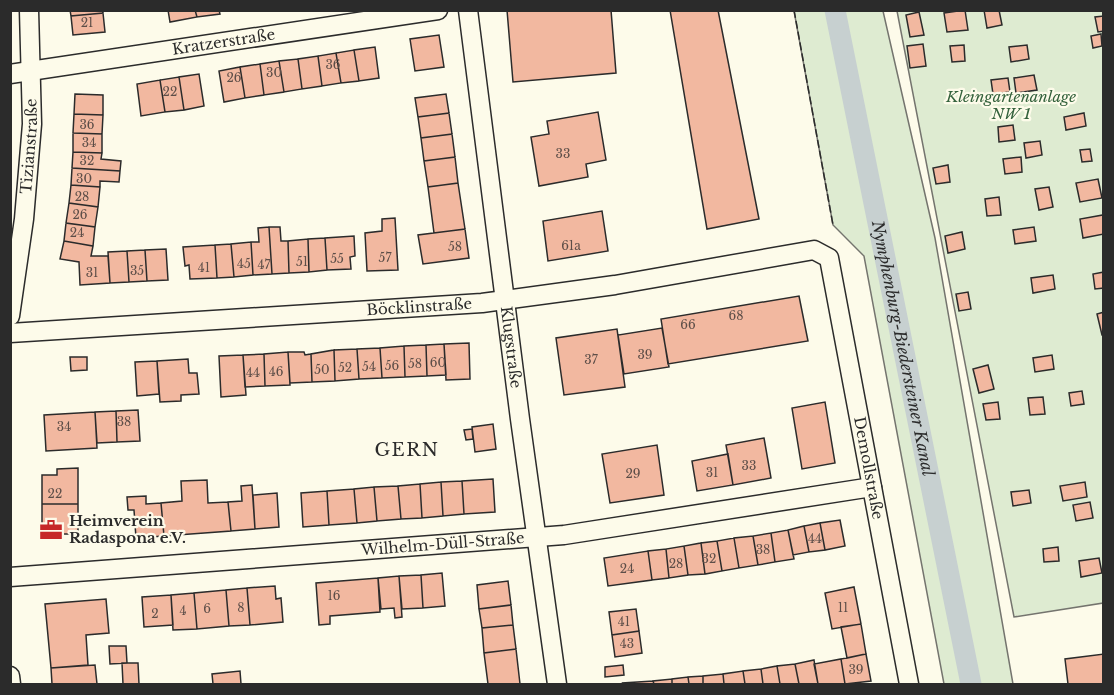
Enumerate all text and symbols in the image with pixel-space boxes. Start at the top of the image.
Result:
house number: 21 [81,15,93,30]
street label: Kratzerstraße [171,24,276,59]
house number: 36 [325,57,341,72]
house number: 30 [266,65,282,80]
house number: 26 [226,70,242,85]
house number: 22 [163,84,177,99]
park label: Kleingartenanlage NW 1 [945,87,1076,123]
street label: Tizianstraße [16,98,41,195]
house number: 36 [79,117,95,132]
house number: 34 [82,135,96,150]
house number: 33 [556,146,570,161]
house number: 32 [80,153,94,168]
house number: 30 [76,171,92,186]
house number: 28 [75,189,89,204]
house number: 26 [72,207,88,222]
water label: Nymphenburg-Biedersteiner Kanal [868,218,939,479]
house number: 24 [70,225,84,240]
house number: 61a [561,238,581,253]
house number: 58 [448,239,462,254]
house number: 57 [379,250,392,265]
house number: 55 [330,251,344,266]
house number: 51 [296,254,308,269]
house number: 45 [237,256,251,271]
house number: 47 [257,257,271,272]
house number: 41 [198,260,210,275]
house number: 35 [130,263,144,278]
house number: 31 [86,265,98,280]
street label: Böcklinstraße [366,294,473,319]
street label: Klugstraße [497,305,526,389]
house number: 68 [729,308,744,323]
house number: 66 [680,317,696,332]
house number: 39 [637,347,653,362]
house number: 37 [584,352,599,367]
house number: 60 [430,355,446,370]
house number: 58 [408,356,422,371]
house number: 56 [385,358,400,373]
house number: 54 [362,359,376,374]
house number: 52 [338,360,352,375]
house number: 50 [314,362,330,377]
house number: 46 [269,364,284,379]
house number: 44 [246,365,260,380]
house number: 38 [117,414,131,429]
street label: Demollstraße [850,415,888,521]
house number: 34 [57,419,71,434]
district label: GERN [374,439,440,461]
house number: 33 [742,458,756,473]
house number: 31 [706,465,718,480]
house number: 29 [625,466,641,481]
house number: 22 [48,486,62,501]
place label: Heimverein Radaspona e.V. [69,511,186,547]
office icon: Heimverein Radaspona e.V. [38,517,64,543]
street label: Wilhelm-Düll-Straße [359,528,525,559]
house number: 44 [808,531,822,546]
house number: 38 [756,542,770,557]
house number: 32 [702,551,716,566]
house number: 28 [669,556,683,571]
house number: 24 [620,561,634,576]
house number: 16 [327,588,341,603]
house number: 8 [237,600,245,615]
house number: 11 [838,600,848,615]
house number: 6 [203,601,211,616]
house number: 4 [179,603,187,618]
house number: 2 [151,606,159,621]
house number: 41 [618,614,630,629]
house number: 43 [620,636,634,651]
house number: 39 [848,662,864,677]

